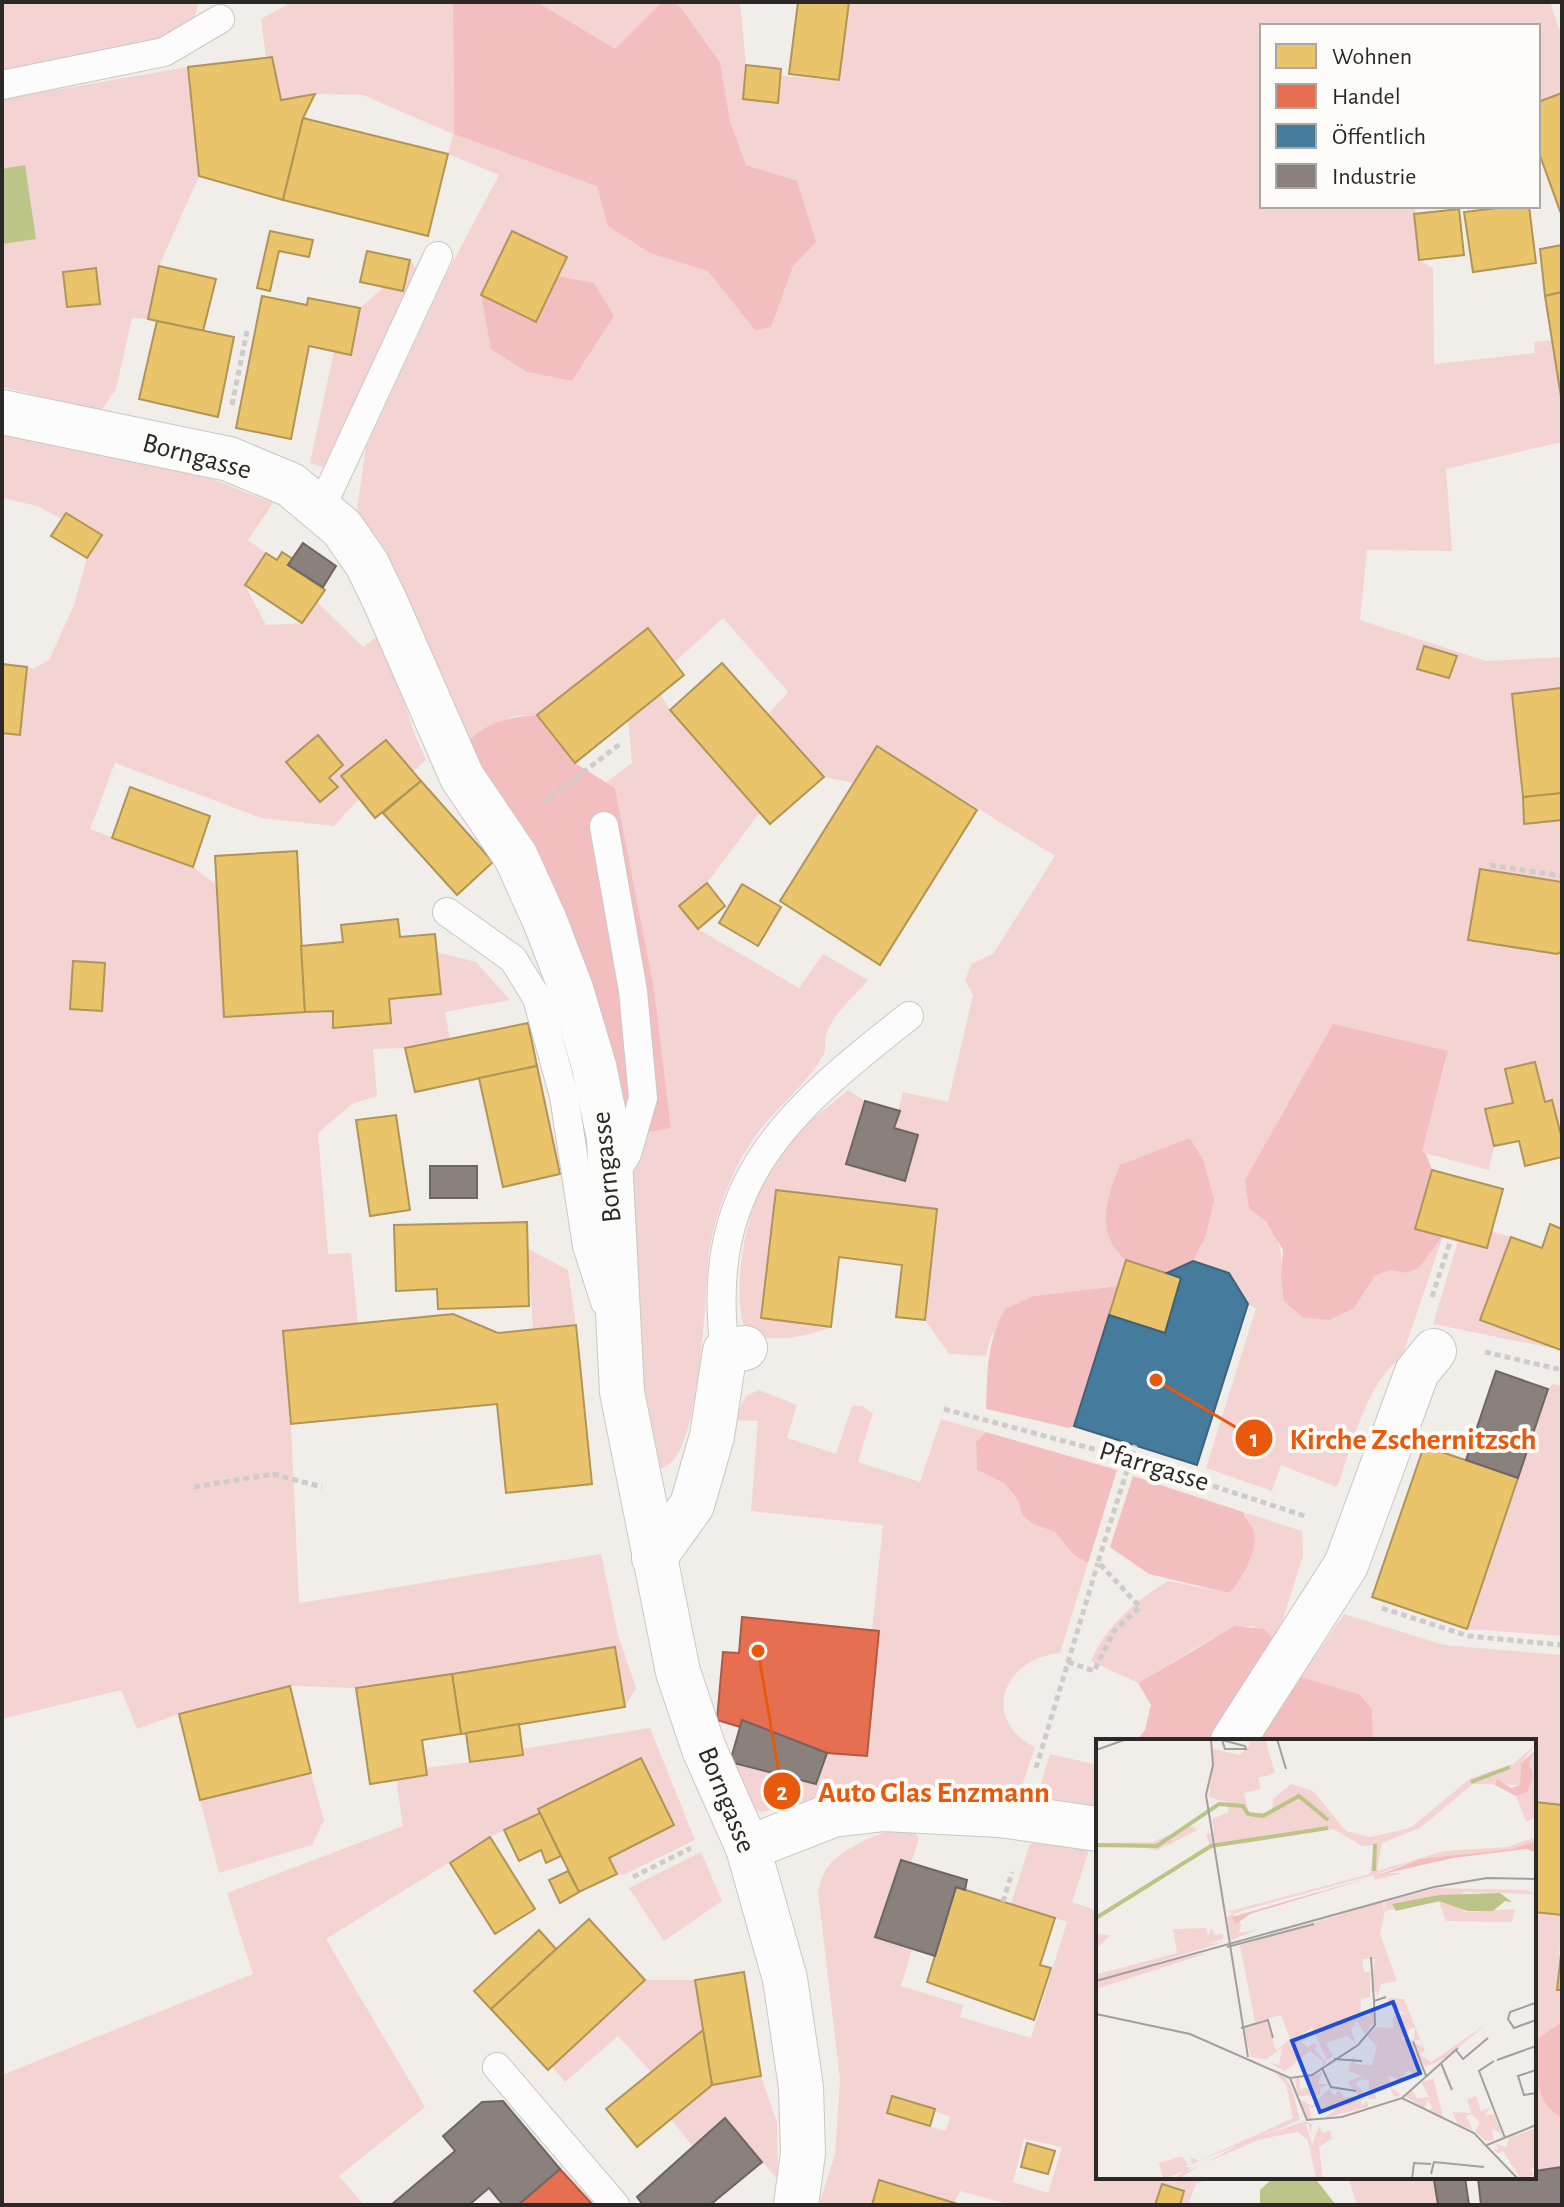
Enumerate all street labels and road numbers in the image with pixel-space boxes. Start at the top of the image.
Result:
street label: Borngasse [139,429,255,485]
street label: Borngasse [587,1110,627,1224]
street label: Pfarrgasse [1096,1437,1212,1497]
street label: Borngasse [692,1743,760,1857]

